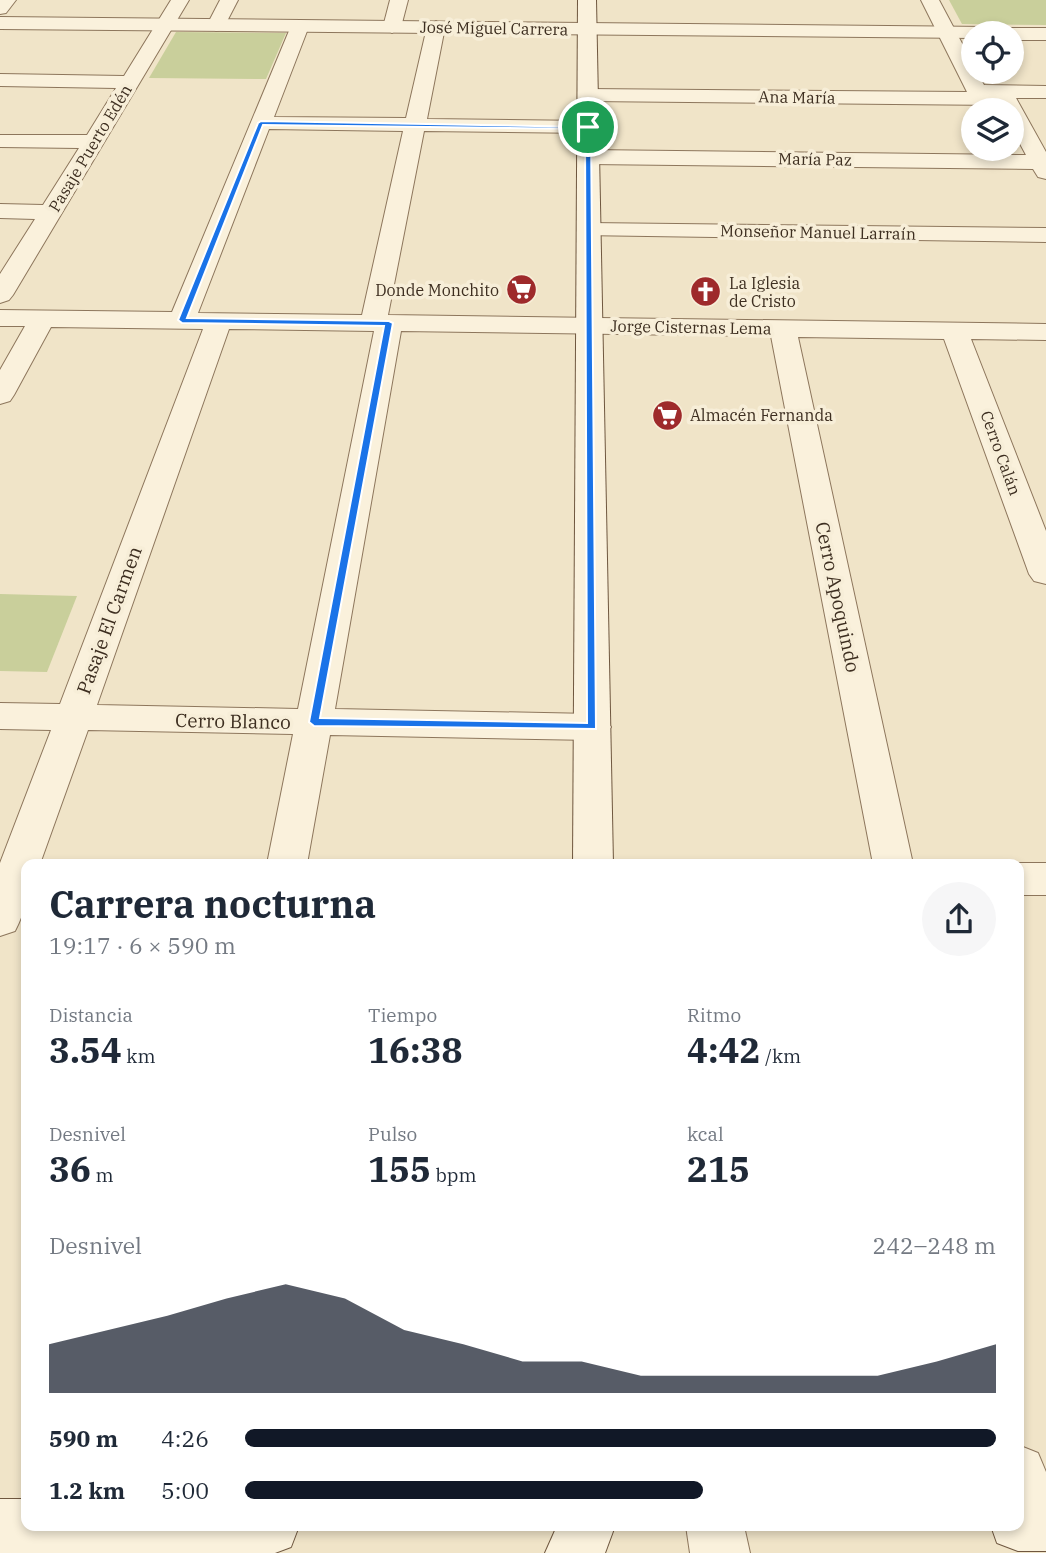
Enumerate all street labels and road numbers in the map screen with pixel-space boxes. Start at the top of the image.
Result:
street label: José Miguel Carrera [420,17,569,39]
street label: Pasaje Puerto Edén [44,81,136,215]
street label: Ana María [758,86,836,108]
street label: María Paz [778,148,852,170]
street label: Monseñor Manuel Larraín [720,220,916,244]
street label: Jorge Cisternas Lema [610,316,772,338]
street label: Cerro Calán [976,408,1026,498]
street label: Cerro Apoquindo [810,519,866,675]
street label: Pasaje El Carmen [71,543,147,697]
street label: Cerro Blanco [175,708,291,734]

